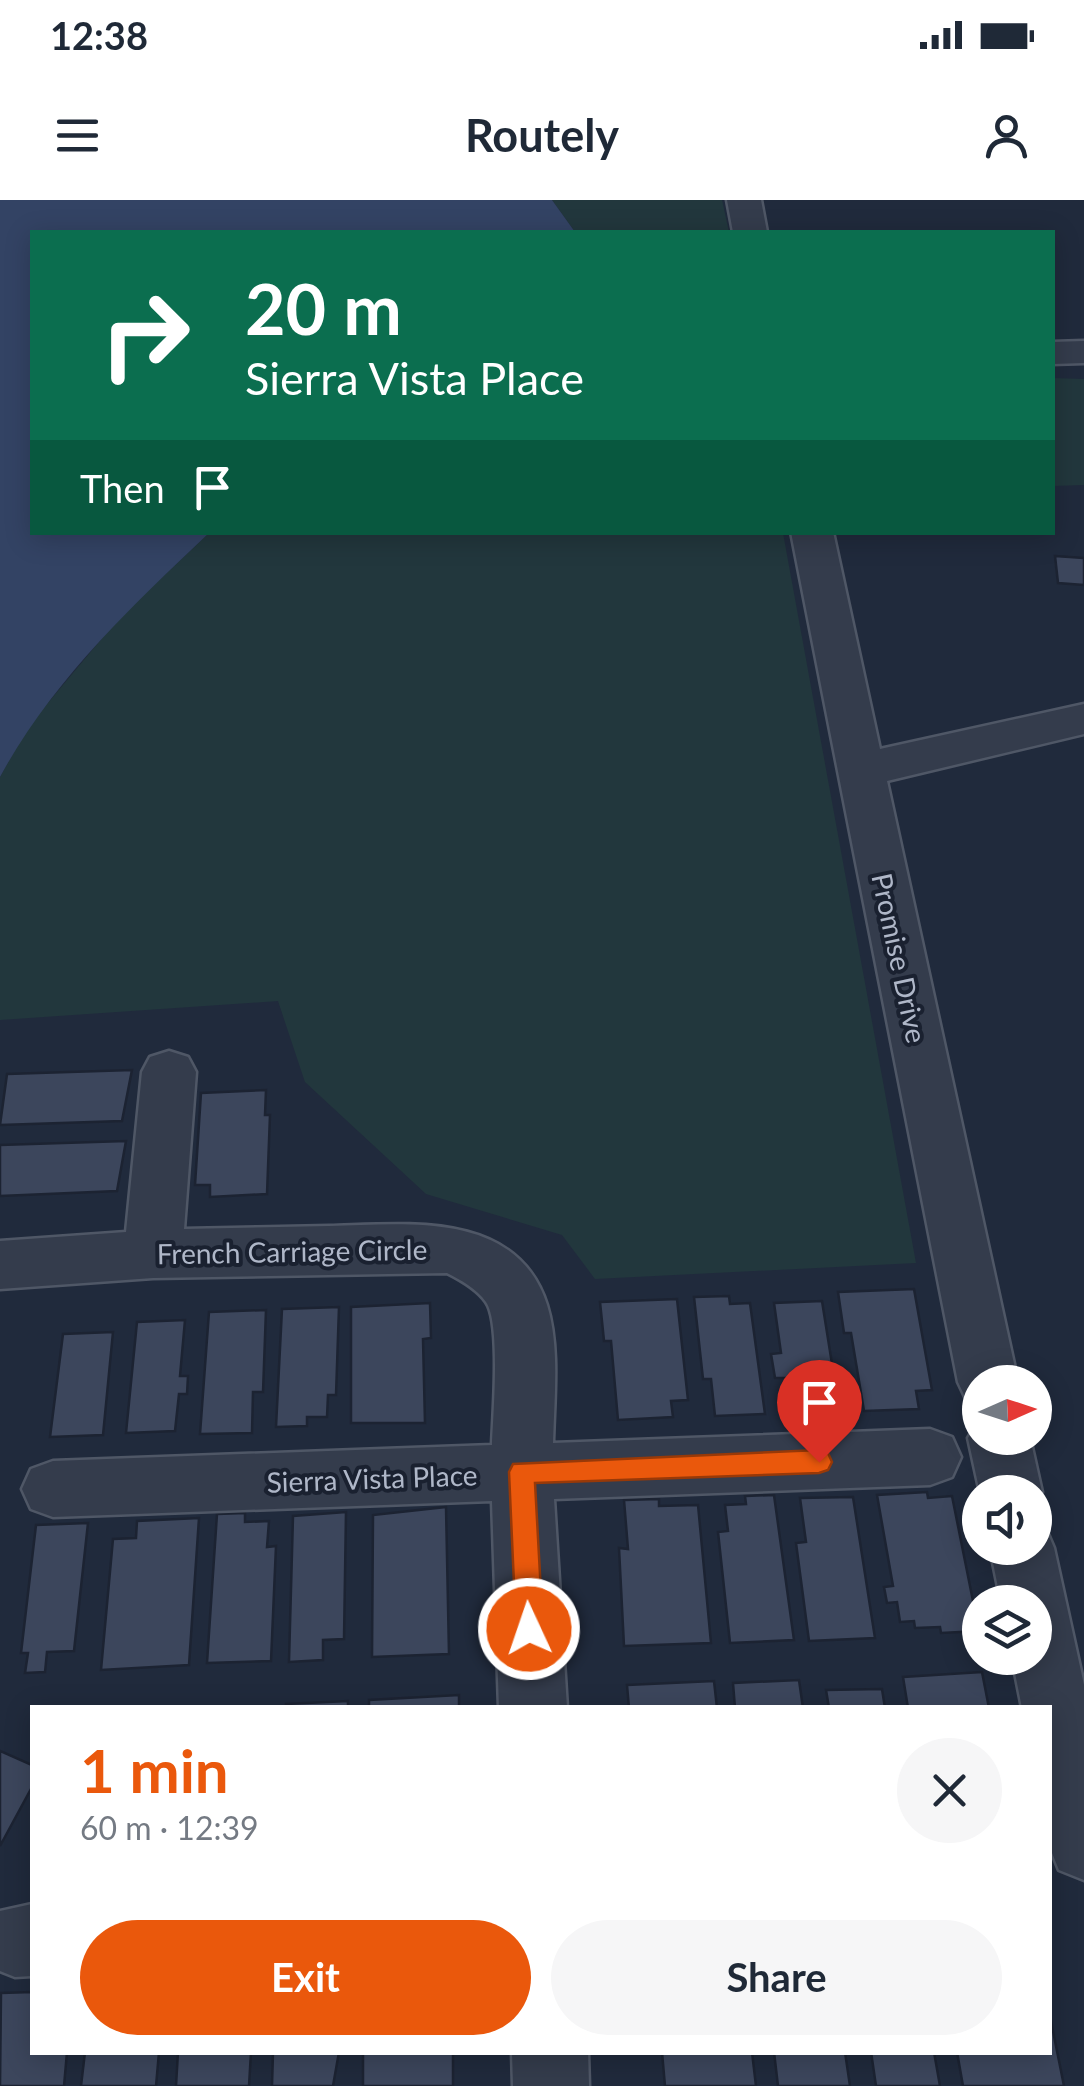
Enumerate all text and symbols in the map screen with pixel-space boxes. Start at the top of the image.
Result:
text: 12:38 [50,12,148,58]
icon: menu [50,108,105,163]
text: Routely [465,108,619,162]
icon: person [979,108,1034,163]
text: 20 m [245,266,402,350]
icon: right [80,270,210,400]
text: Sierra Vista Place [245,351,584,405]
icon: arrive [185,460,240,515]
text: Then [80,465,165,511]
street label: Promise Drive [865,870,935,1046]
street label: French Carriage Circle [156,1232,428,1270]
pin [777,1360,862,1463]
north arrow [962,1365,1052,1455]
map controls [962,1365,1052,1675]
icon: arrive [792,1375,847,1430]
street label: Sierra Vista Place [266,1457,478,1499]
button: sound [962,1475,1052,1565]
position arrow [477,1577,581,1681]
button: layers [962,1585,1052,1675]
text: 1 min [80,1734,229,1806]
button: close [897,1738,1002,1843]
text: 60 m · 12:39 [80,1808,259,1847]
button: Exit [80,1920,531,2035]
button: Share [551,1920,1002,2035]

